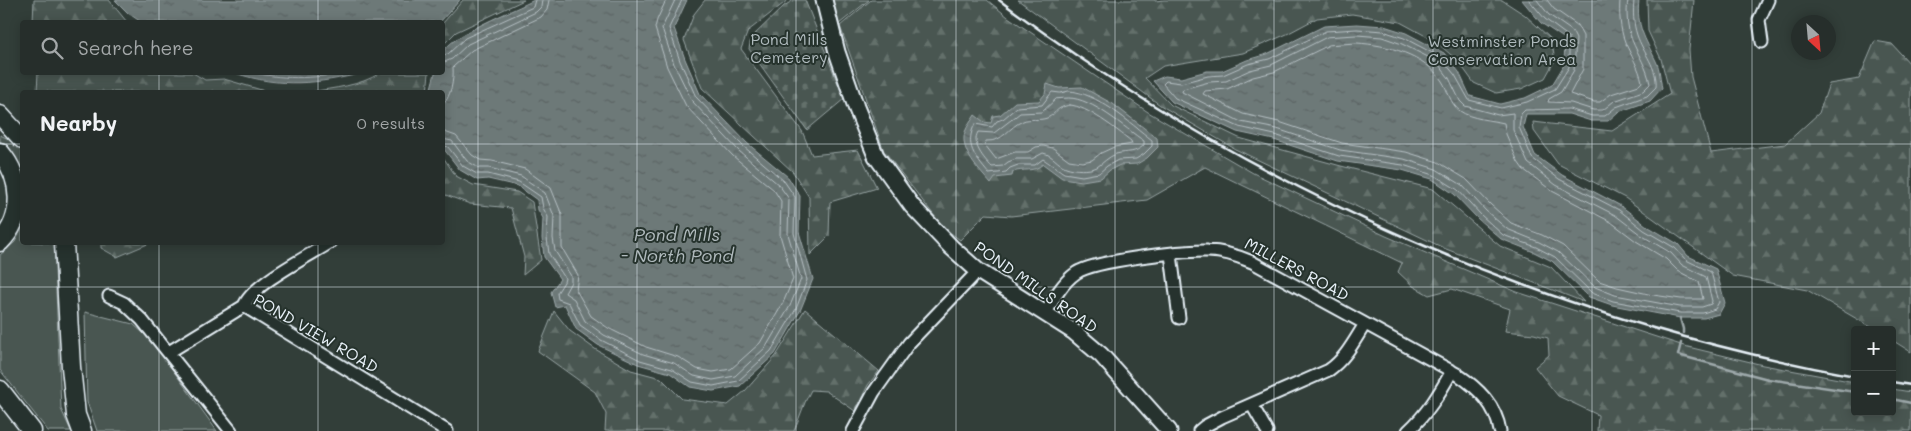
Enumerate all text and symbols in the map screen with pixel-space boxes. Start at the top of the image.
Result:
north arrow [1791,15,1836,60]
search box [20,20,445,75]
park label: Pond Mills Cemetery [750,28,828,67]
park label: Westminster Ponds Conservation Area [1427,30,1577,69]
icon: search [38,34,66,62]
text: Search here [78,35,194,60]
text: Nearby [40,109,117,136]
text: 0 results [357,112,425,133]
water label: Pond Mills - North Pond [620,222,735,267]
street label: MILLERS ROAD [1241,232,1353,305]
street label: POND MILLS ROAD [970,236,1102,337]
street label: POND VIEW ROAD [250,288,383,377]
map controls [1851,326,1896,416]
button: + [1851,326,1896,371]
button: − [1851,371,1896,416]

